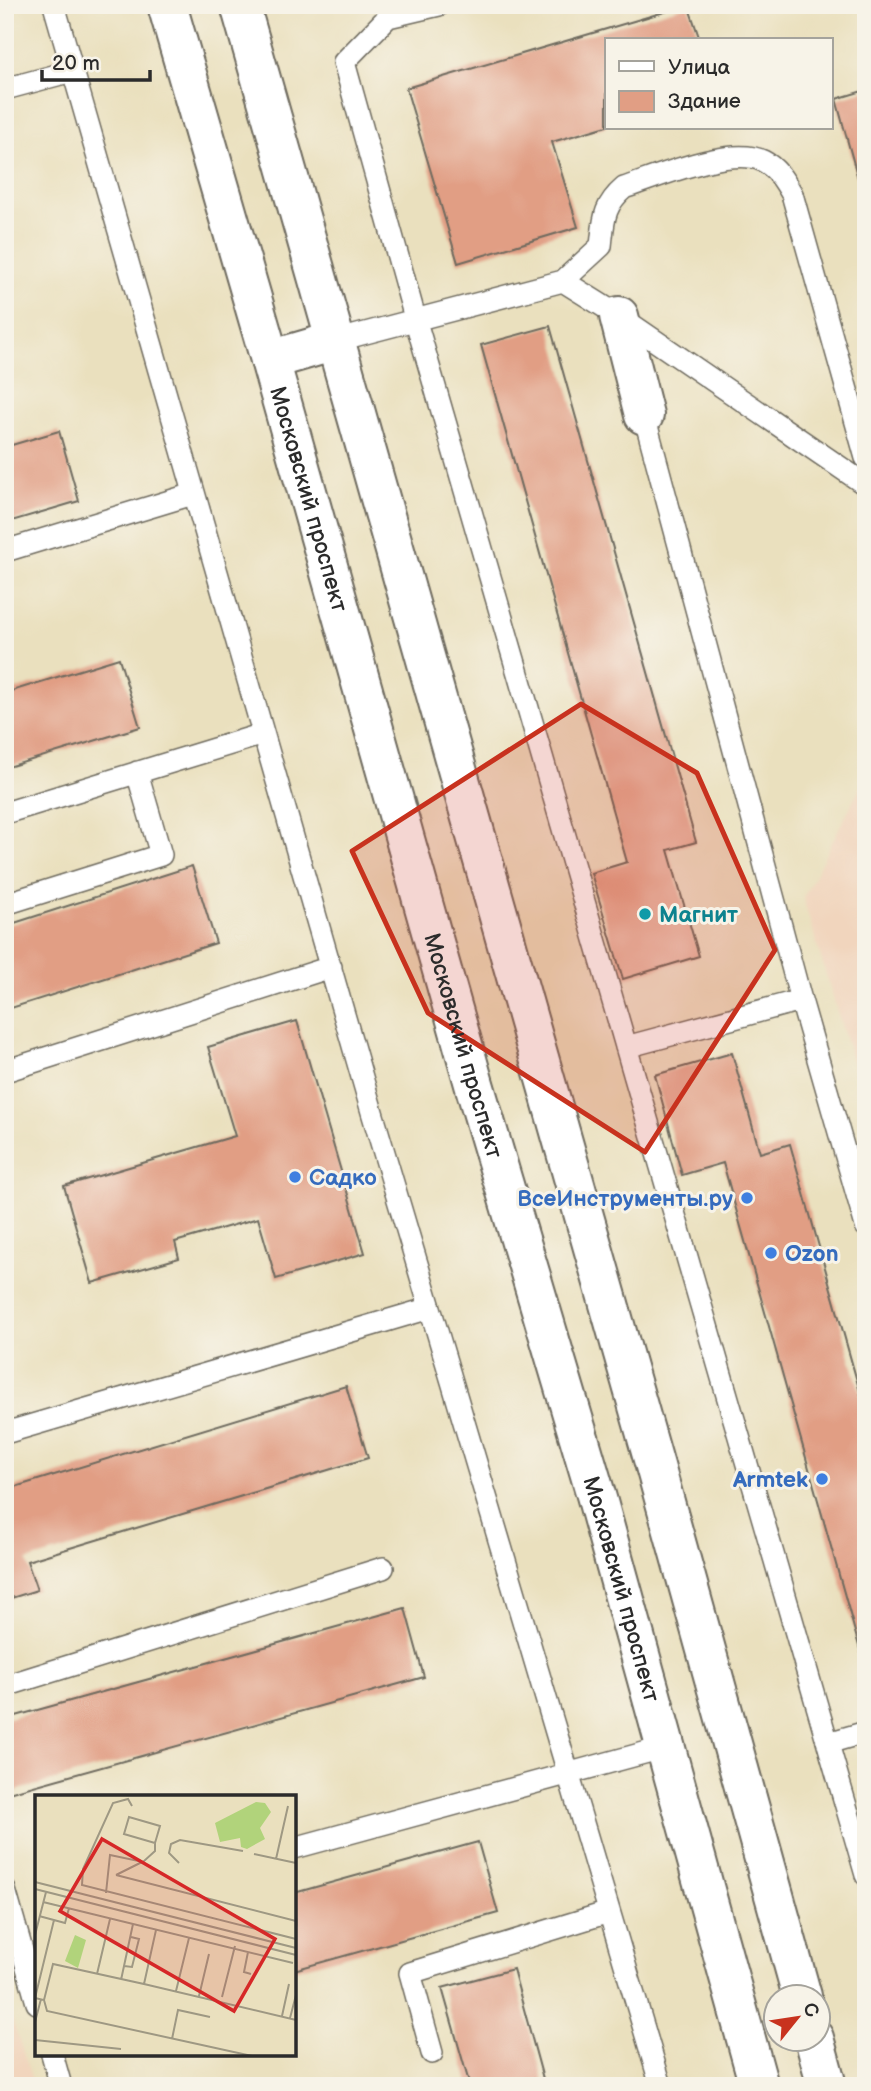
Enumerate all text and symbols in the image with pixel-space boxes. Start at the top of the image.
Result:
scale bar [42,38,150,82]
legend [605,38,832,130]
text: 20 m [52,51,100,76]
text: Улица [668,55,731,80]
text: Здание [668,89,741,114]
street label: Московский проспект [263,383,353,615]
place label: Магнит [659,901,738,929]
marker: Магнит [637,906,653,922]
street label: Московский проспект [417,930,508,1162]
place label: Садко [309,1164,377,1192]
marker: Садко [287,1169,303,1185]
place label: ВсеИнструменты.ру [517,1185,733,1213]
marker: ВсеИнструменты.ру [739,1190,755,1206]
place label: Ozon [785,1240,839,1268]
marker: Ozon [763,1245,779,1261]
place label: Armtek [732,1466,808,1494]
marker: Armtek [814,1471,830,1487]
street label: Московский проспект [576,1473,665,1705]
inset map [35,1795,296,2056]
north arrow [762,1982,832,2052]
text: С [797,1999,824,2022]

